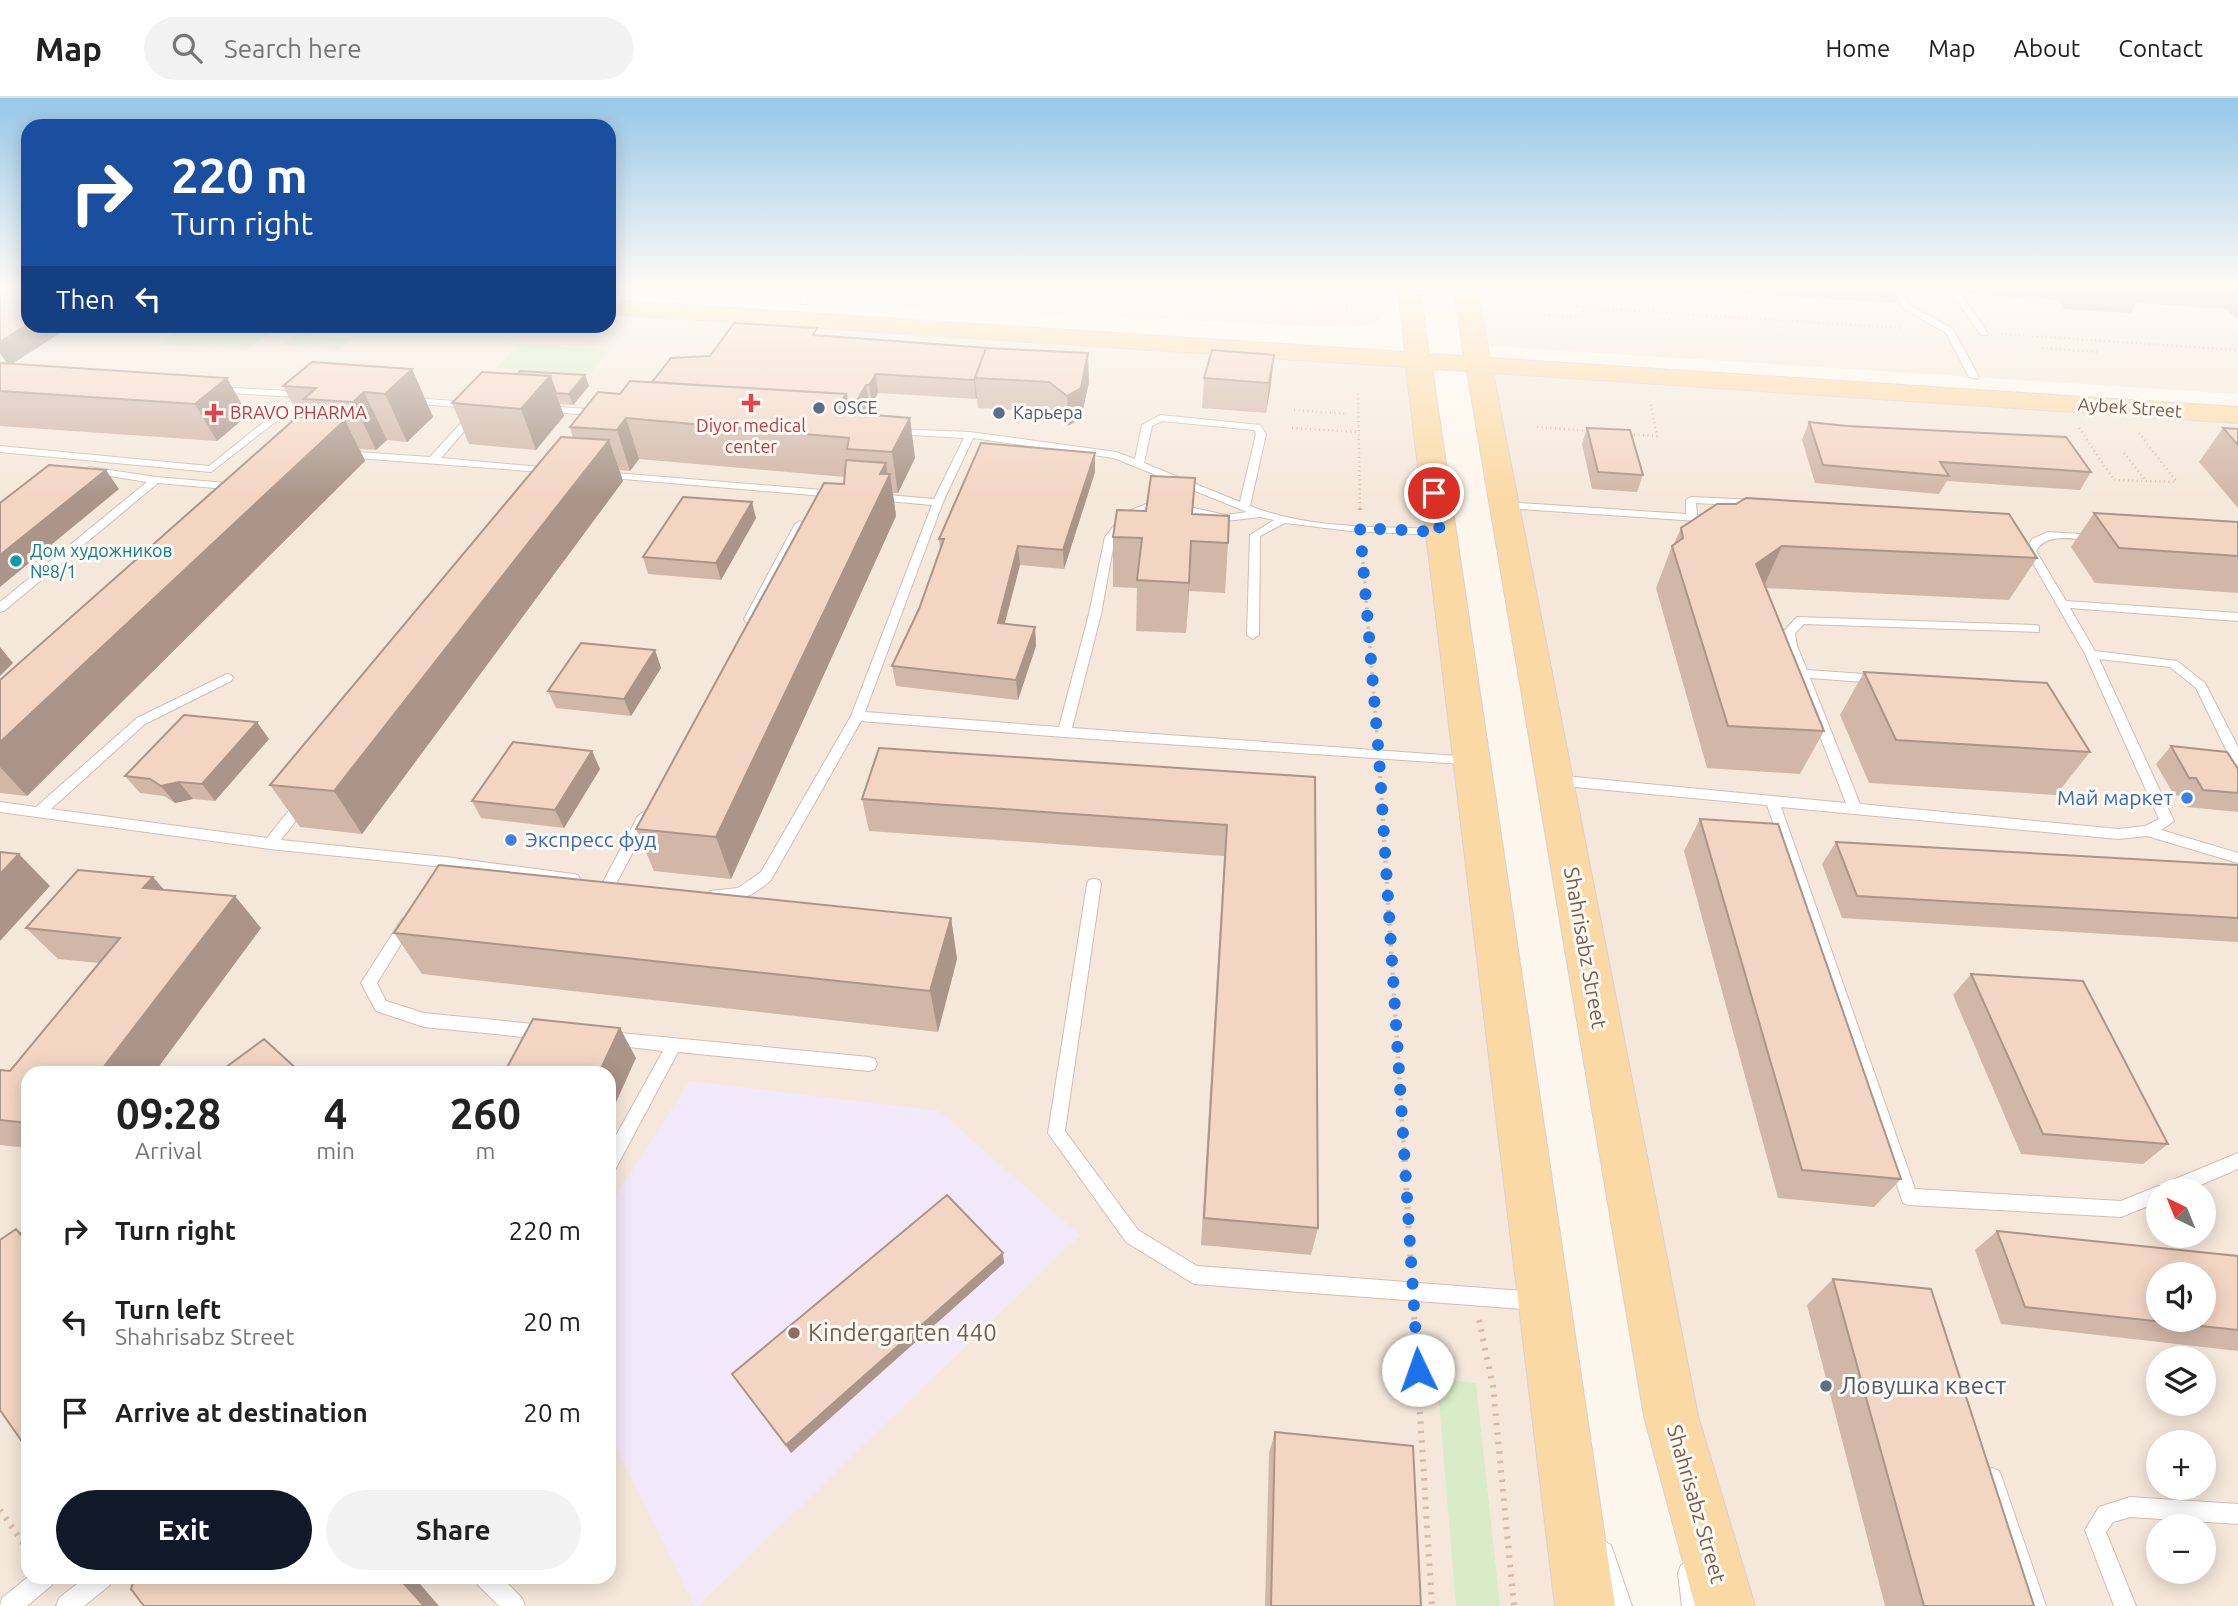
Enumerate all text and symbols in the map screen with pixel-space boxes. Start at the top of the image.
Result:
search box [144,17,634,80]
icon: search [168,29,206,67]
text: Map [35,30,102,67]
text: Search here [224,34,362,63]
text: Home [1825,35,1890,62]
text: Map [1928,35,1975,62]
text: About [2013,35,2080,62]
text: Contact [2118,35,2203,62]
icon: right [56,147,147,238]
text: 220 m [171,147,308,202]
text: Turn right [171,205,313,241]
icon: left [129,280,167,318]
text: Then [56,285,115,314]
marker: Diyor medical center [741,393,761,413]
street label: Aybek Street [2077,393,2183,421]
place label: OSCE [833,397,878,417]
marker: OSCE [811,400,827,416]
place label: BRAVO PHARMA [230,402,367,422]
place label: Карьера [1013,402,1083,422]
marker: BRAVO PHARMA [204,403,224,423]
marker: Карьера [991,405,1007,421]
place label: Diyor medical center [696,415,806,456]
pin [1404,463,1464,523]
icon: arrive [1415,474,1453,512]
place label: Дом художников №8/1 [30,540,173,581]
marker: Дом художников №8/1 [8,553,24,569]
place label: Май маркет [2057,785,2174,809]
marker: Май маркет [2179,790,2195,806]
place label: Экспресс фуд [525,827,656,851]
marker: Экспресс фуд [503,832,519,848]
street label: Shahrisabz Street [1560,865,1612,1031]
text: 09:28 [116,1090,221,1137]
text: 4 [324,1090,347,1137]
text: 260 [450,1090,521,1137]
text: Arrival [135,1138,202,1163]
text: min [316,1138,355,1163]
text: m [475,1138,495,1163]
north arrow [2146,1178,2216,1248]
map controls [2146,1178,2216,1584]
icon: right [56,1212,94,1250]
text: Turn right [115,1216,236,1245]
text: 220 m [509,1216,581,1245]
button: sound [2146,1262,2216,1332]
text: Turn left [115,1295,221,1324]
icon: left [56,1303,94,1341]
text: 20 m [523,1307,581,1336]
place label: Kindergarten 440 [808,1319,997,1346]
text: Shahrisabz Street [115,1324,295,1349]
marker: Kindergarten 440 [786,1325,802,1341]
position arrow [1381,1333,1455,1407]
button: layers [2146,1346,2216,1416]
place label: Ловушка квест [1840,1372,2006,1399]
marker: Ловушка квест [1818,1378,1834,1394]
icon: arrive [56,1394,94,1432]
text: Arrive at destination [115,1398,368,1427]
text: 20 m [523,1398,581,1427]
street label: Shahrisabz Street [1663,1422,1731,1586]
button: + [2146,1430,2216,1500]
button: Exit [56,1490,312,1570]
button: Share [326,1490,581,1570]
button: − [2146,1514,2216,1584]

